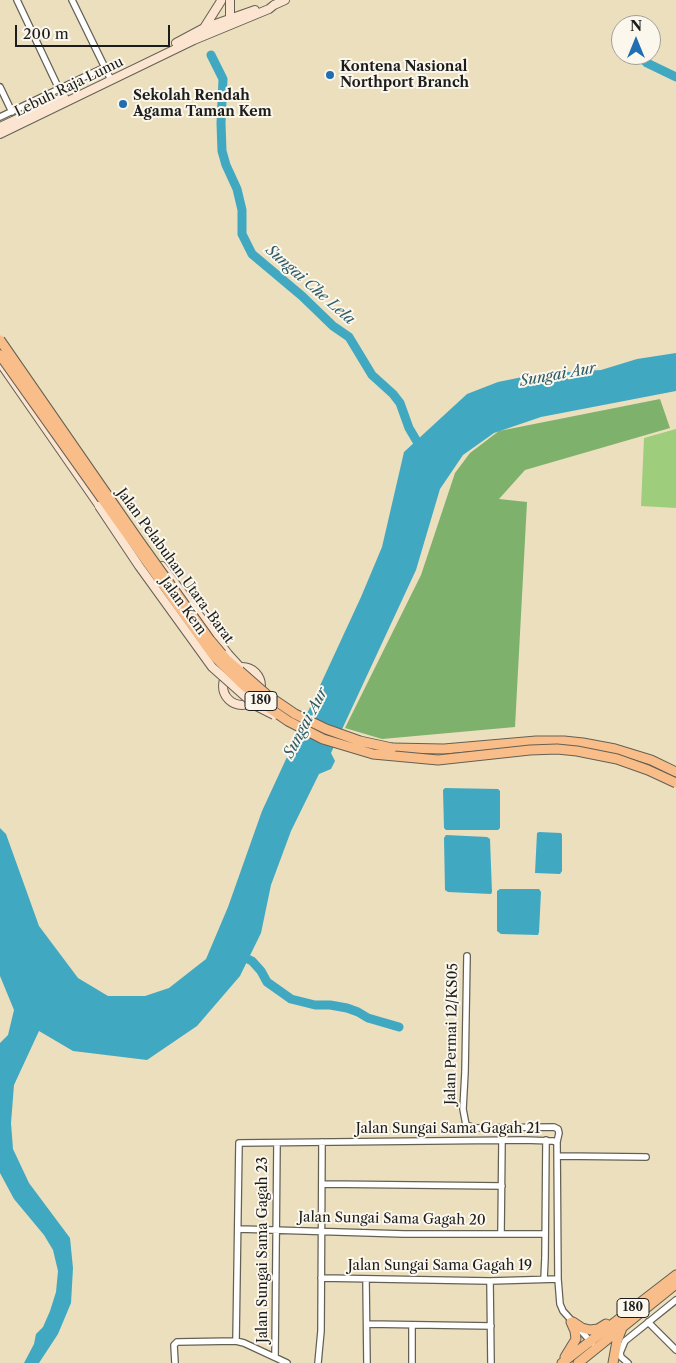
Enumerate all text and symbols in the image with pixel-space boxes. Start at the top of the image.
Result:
scale bar [18,15,172,47]
north arrow [611,15,661,65]
text: N [630,17,642,35]
text: 200 m [23,24,69,43]
street label: Lebuh Raja Lumu [12,53,126,121]
place label: Kontena Nasional Northport Branch [340,59,469,92]
marker: Kontena Nasional Northport Branch [324,69,336,81]
place label: Sekolah Rendah Agama Taman Kem [133,88,272,120]
marker: Sekolah Rendah Agama Taman Kem [117,98,129,110]
water label: Sungai Che Lela [262,241,358,329]
water label: Sungai Aur [518,359,598,391]
street label: Jalan Pelabuhan Utara-Barat [113,485,237,647]
street label: Jalan Kem [156,574,210,638]
water label: Sungai Aur [280,685,332,761]
road number: 180 [245,691,277,710]
street label: Jalan Permai 12/KS05 [442,963,462,1105]
street label: Jalan Sungai Sama Gagah 21 [356,1121,540,1137]
street label: Jalan Sungai Sama Gagah 23 [255,1157,271,1343]
street label: Jalan Sungai Sama Gagah 20 [298,1209,486,1229]
street label: Jalan Sungai Sama Gagah 19 [348,1258,532,1274]
road number: 180 [617,1299,649,1318]

